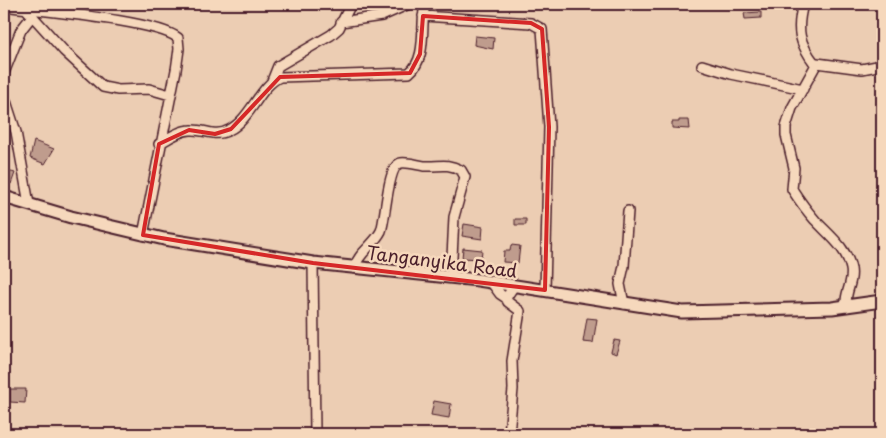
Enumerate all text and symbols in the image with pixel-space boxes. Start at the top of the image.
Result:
street label: Tanganyika Road [365,238,519,284]

